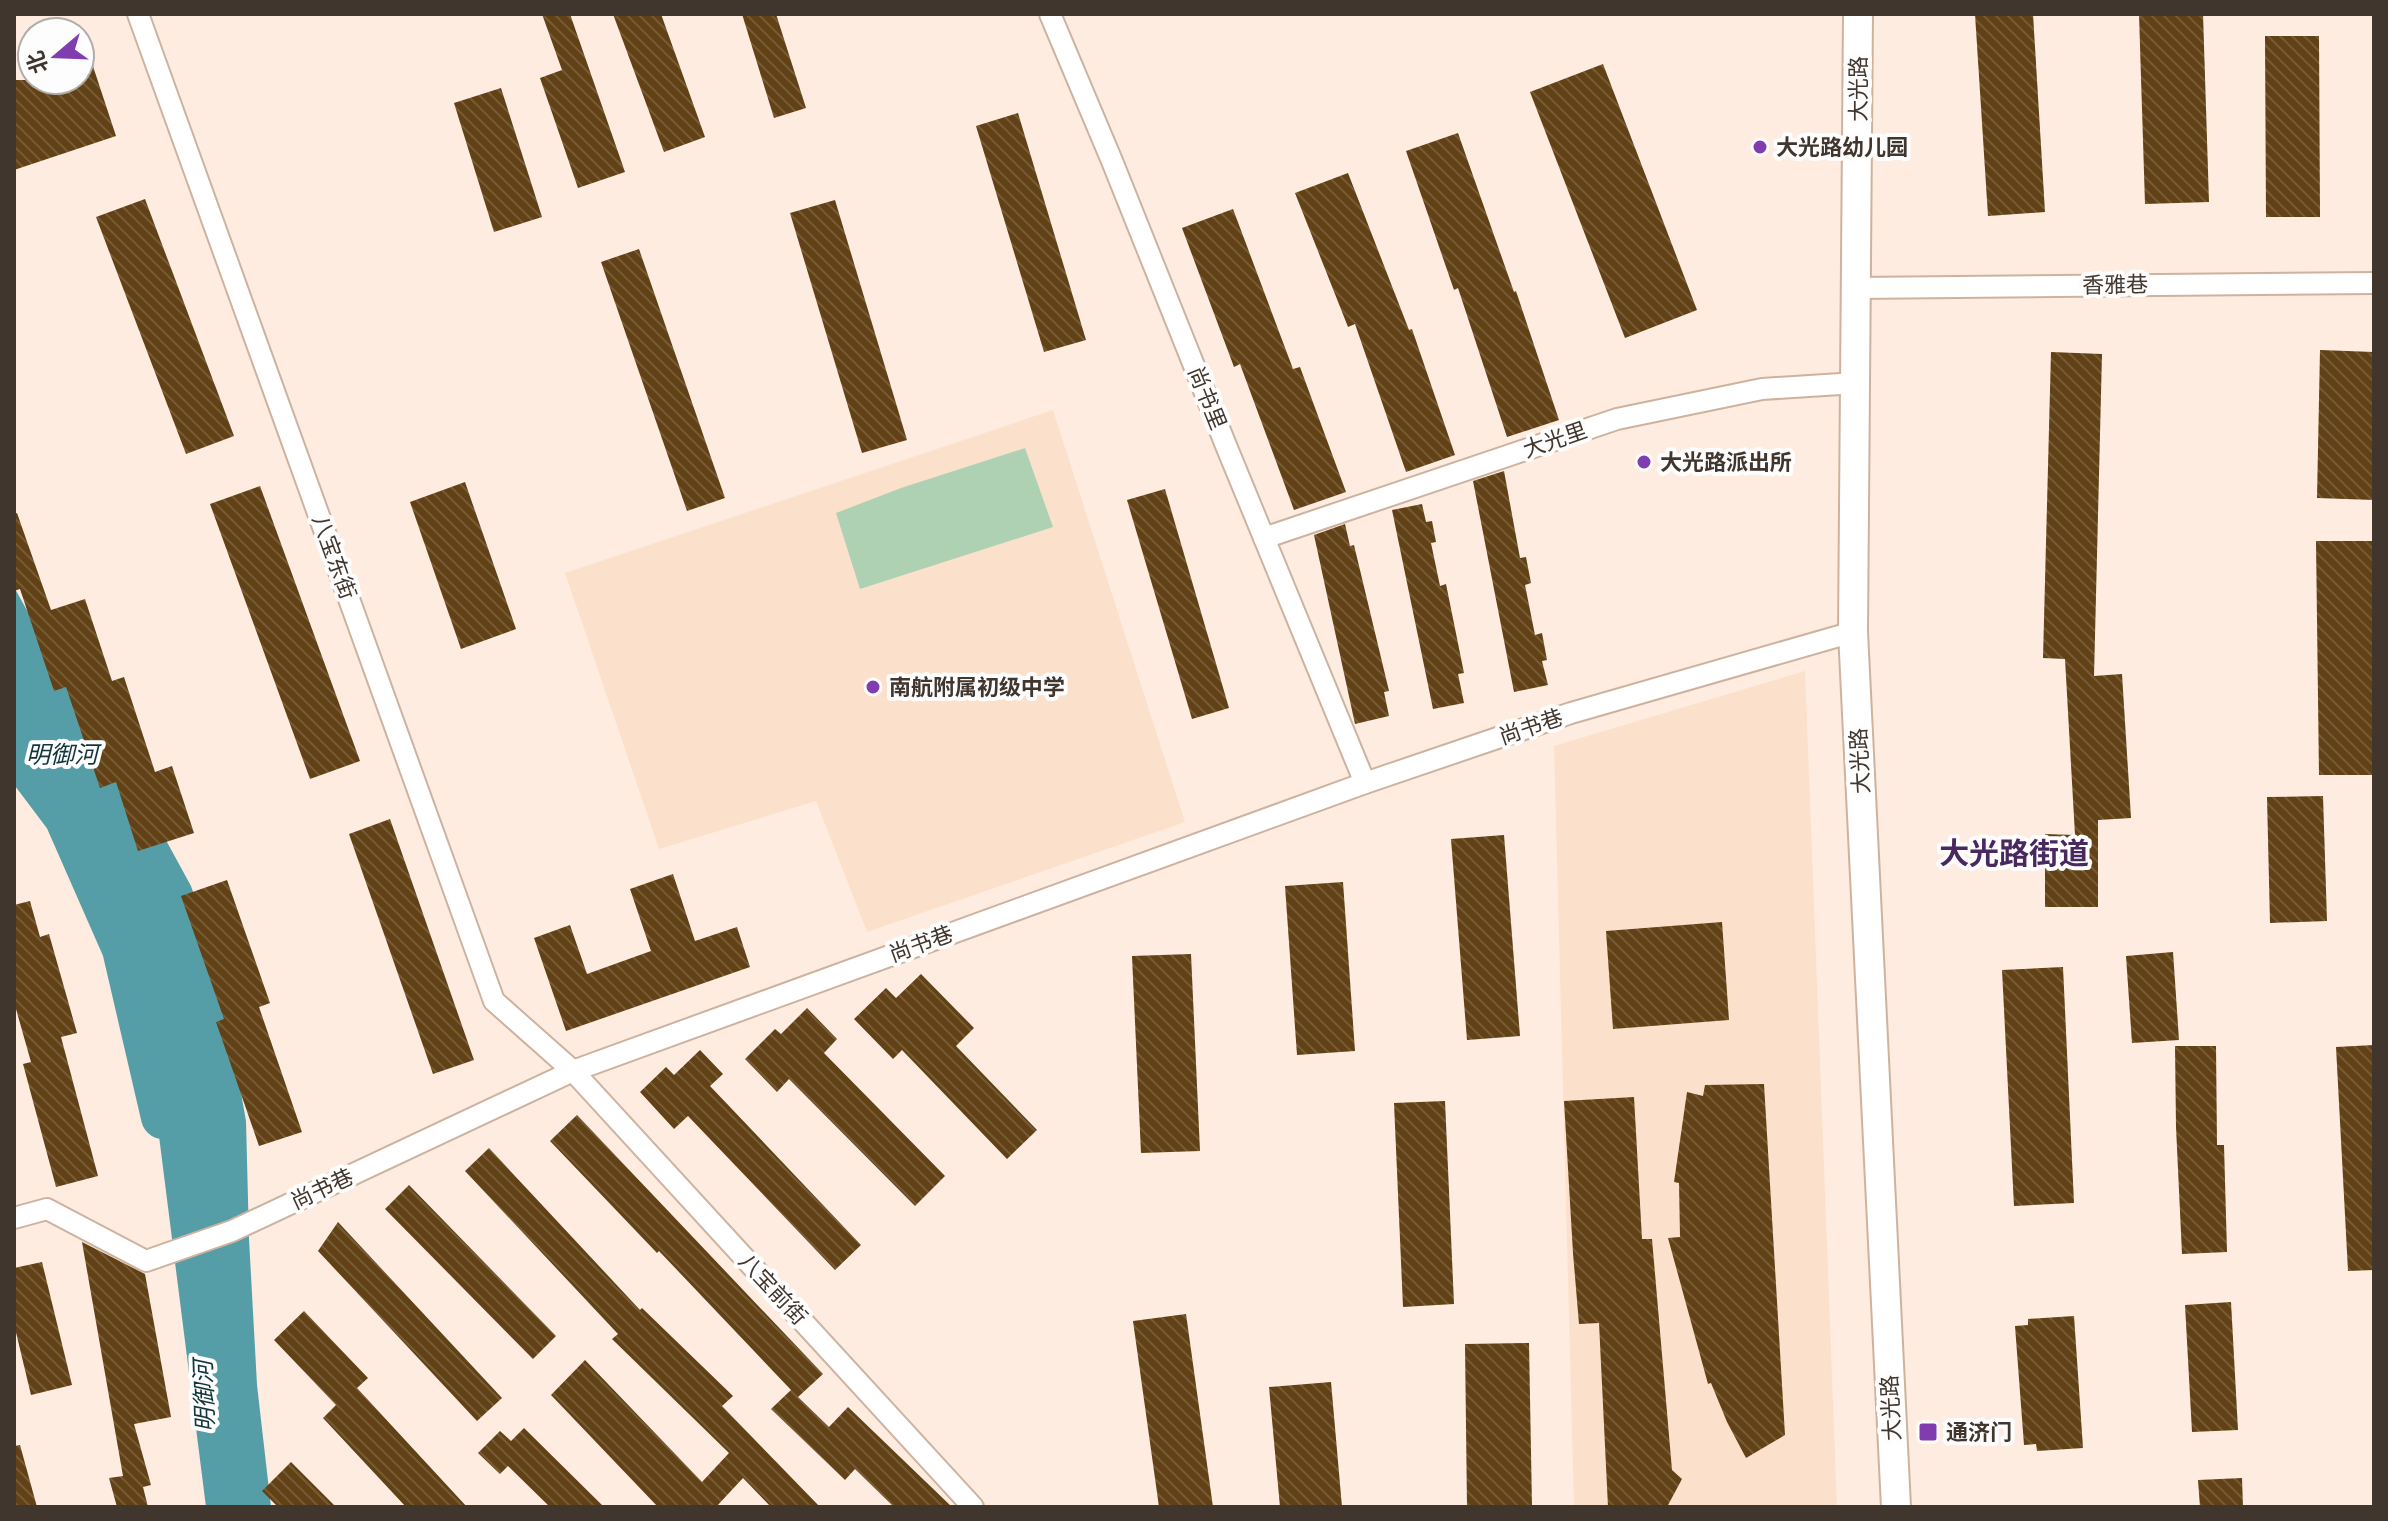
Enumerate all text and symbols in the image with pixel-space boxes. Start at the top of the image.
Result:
north arrow [16,16,96,96]
text: 北 [20,47,55,77]
street label: 大光路 [1844,56,1873,122]
place label: 大光路幼儿园 [1776,133,1908,162]
marker: 大光路幼儿园 [1751,138,1769,156]
street label: 香雅巷 [2082,270,2148,300]
street label: 尚书里 [1181,362,1233,434]
street label: 大光里 [1519,416,1591,464]
place label: 大光路派出所 [1660,448,1792,477]
marker: 大光路派出所 [1635,453,1653,471]
street label: 八宝东街 [305,511,363,603]
place label: 南航附属初级中学 [889,673,1065,702]
marker: 南航附属初级中学 [864,678,882,696]
street label: 尚书巷 [1495,703,1567,751]
street label: 大光路 [1844,727,1876,795]
water label: 明御河 [26,739,102,770]
district label: 大光路街道 [1939,834,2089,873]
street label: 尚书巷 [885,919,957,969]
street label: 尚书巷 [286,1162,358,1216]
street label: 八宝前街 [732,1247,814,1331]
water label: 明御河 [187,1355,221,1433]
street label: 大光路 [1875,1374,1907,1442]
place label: 通济门 [1946,1418,2012,1447]
marker: 通济门 [1917,1421,1939,1443]

